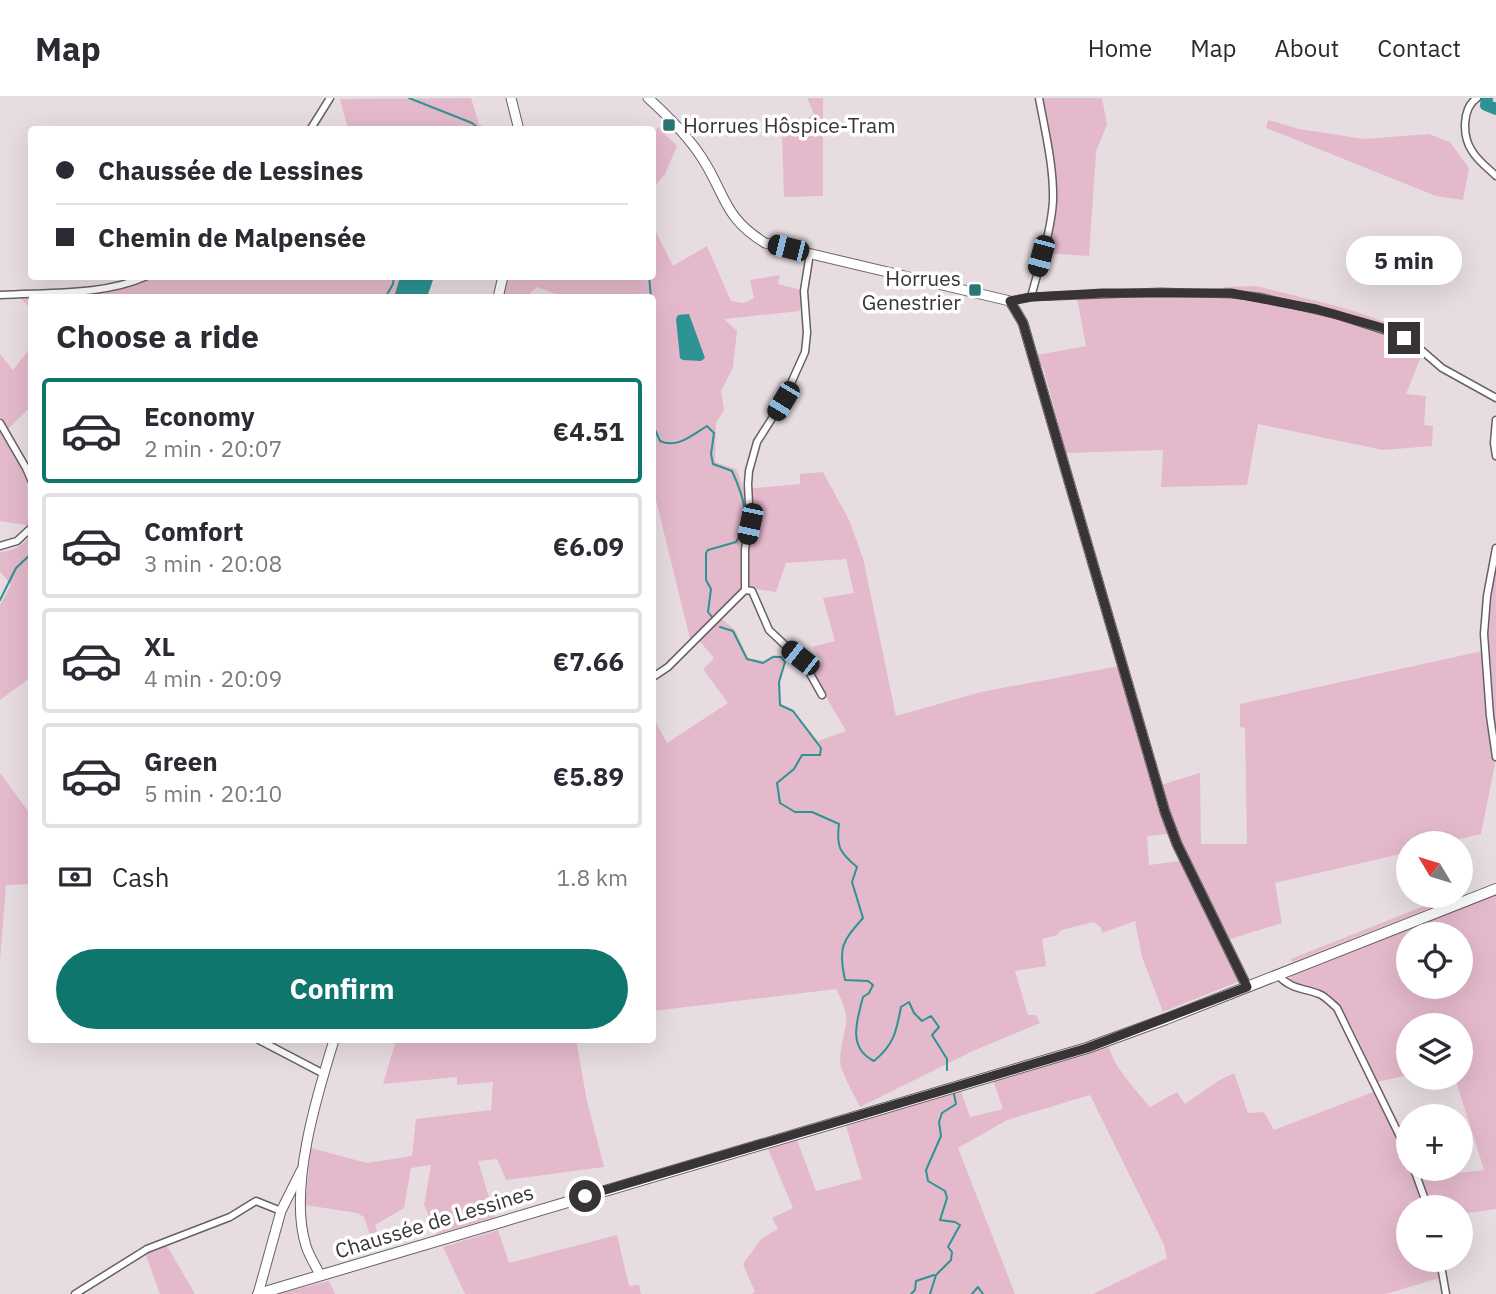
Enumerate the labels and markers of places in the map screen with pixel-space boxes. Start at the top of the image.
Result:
place label: Horrues Hôspice-Tram [683,111,896,139]
marker: Horrues Hôspice-Tram [661,117,677,133]
place label: Horrues Genestrier [862,264,961,316]
marker: Horrues Genestrier [967,282,983,298]

